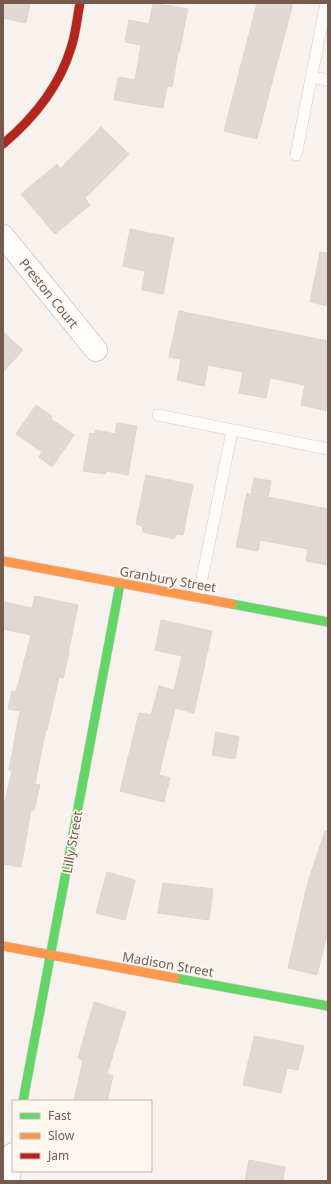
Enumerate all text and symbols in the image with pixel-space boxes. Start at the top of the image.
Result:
street label: Preston Court [15,254,83,332]
street label: Granbury Street [118,562,218,596]
street label: Lilly Street [58,809,86,875]
street label: Madison Street [121,947,215,981]
legend [12,1100,152,1172]
text: Fast [48,1107,72,1124]
text: Slow [48,1127,75,1144]
text: Jam [47,1147,69,1164]

